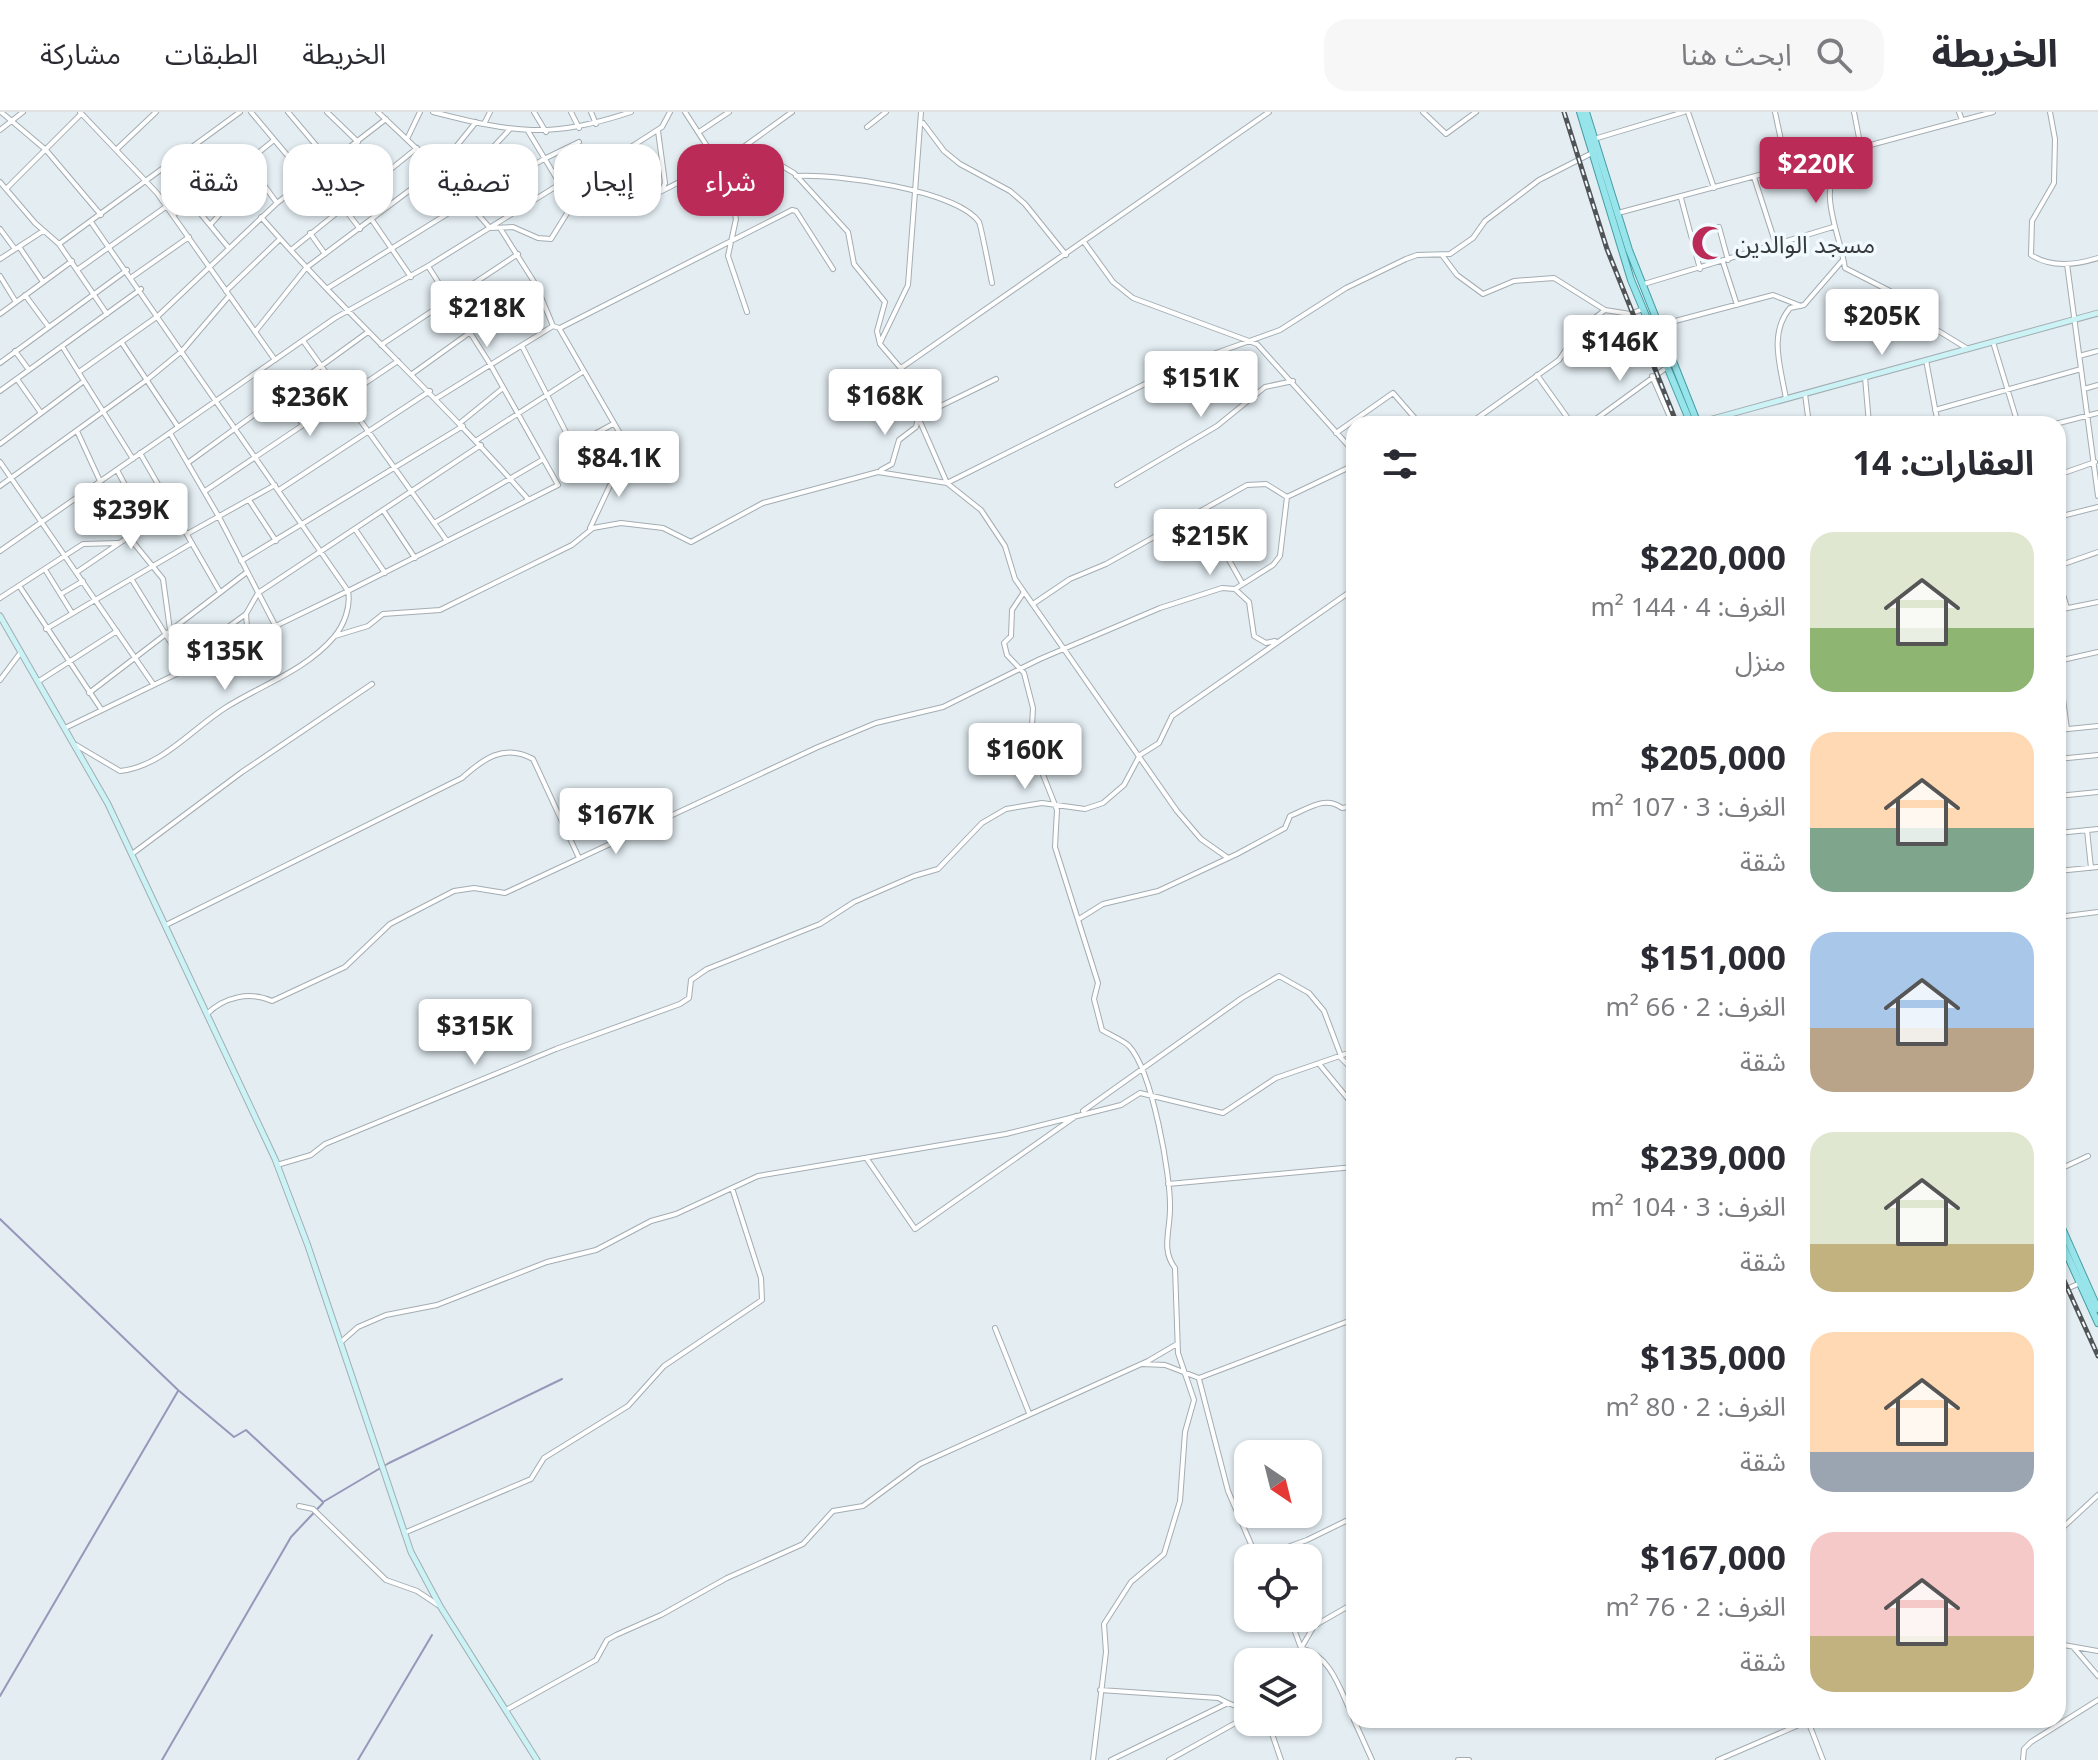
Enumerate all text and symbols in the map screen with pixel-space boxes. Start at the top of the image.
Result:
search box [1324,19,1884,91]
text: الخريطة [1932,26,2058,78]
text: ابحث هنا [1681,33,1792,74]
icon: search [1812,33,1856,77]
text: مشاركة [40,34,121,72]
text: الطبقات [165,34,258,72]
text: الخريطة [302,34,386,72]
pin: $220K [1760,137,1872,205]
chip: شقة [161,144,267,216]
chip: جديد [283,144,393,216]
chip: تصفية [409,144,538,216]
chip: إيجار [554,144,661,216]
chip: شراء [677,144,784,216]
text: $220K [1778,145,1854,181]
mosque icon: مسجد الوالدين [1690,224,1728,262]
place label: مسجد الوالدين [1735,227,1875,260]
pin: $218K [431,281,543,349]
text: $218K [449,289,525,325]
pin: $205K [1826,289,1938,357]
text: $205K [1844,297,1920,333]
pin: $146K [1564,315,1676,383]
text: $146K [1582,323,1658,359]
pin: $151K [1145,351,1257,419]
text: $151K [1163,359,1239,395]
pin: $168K [829,369,941,437]
pin: $236K [254,370,366,438]
text: $168K [847,377,923,413]
text: $236K [272,378,348,414]
pin: $84.1K [554,431,684,499]
text: $84.1K [577,439,661,475]
text: العقارات: 14 [1853,439,2034,485]
icon: filters [1378,442,1422,486]
pin: $239K [75,483,187,551]
text: $239K [93,491,169,527]
pin: $215K [1154,509,1266,577]
text: $215K [1172,517,1248,553]
text: $220,000 [1640,534,1786,580]
icon: home [1874,564,1970,660]
text: الغرف: 4 · 144 m² [1591,588,1786,624]
pin: $135K [169,624,281,692]
text: $135K [187,632,263,668]
text: منزل [1735,643,1786,679]
pin: $160K [969,723,1081,791]
text: $160K [987,731,1063,767]
text: $205,000 [1640,734,1786,780]
icon: home [1874,764,1970,860]
pin: $167K [560,788,672,856]
text: الغرف: 3 · 107 m² [1591,788,1786,824]
text: $167K [578,796,654,832]
text: شقة [1740,843,1786,879]
text: $151,000 [1640,934,1786,980]
icon: home [1874,964,1970,1060]
text: الغرف: 2 · 66 m² [1605,988,1786,1024]
pin: $315K [419,999,531,1067]
text: $315K [437,1007,513,1043]
text: شقة [1740,1043,1786,1079]
text: $239,000 [1640,1134,1786,1180]
icon: home [1874,1164,1970,1260]
text: الغرف: 3 · 104 m² [1591,1188,1786,1224]
text: شقة [1740,1243,1786,1279]
text: $135,000 [1640,1334,1786,1380]
icon: home [1874,1364,1970,1460]
text: الغرف: 2 · 80 m² [1605,1388,1786,1424]
north arrow [1234,1440,1322,1528]
map controls [1234,1440,1322,1736]
text: شقة [1740,1443,1786,1479]
text: $167,000 [1640,1534,1786,1580]
button: locate [1234,1544,1322,1632]
icon: home [1874,1564,1970,1660]
text: الغرف: 2 · 76 m² [1605,1588,1786,1624]
text: شقة [1740,1643,1786,1679]
button: layers [1234,1648,1322,1736]

